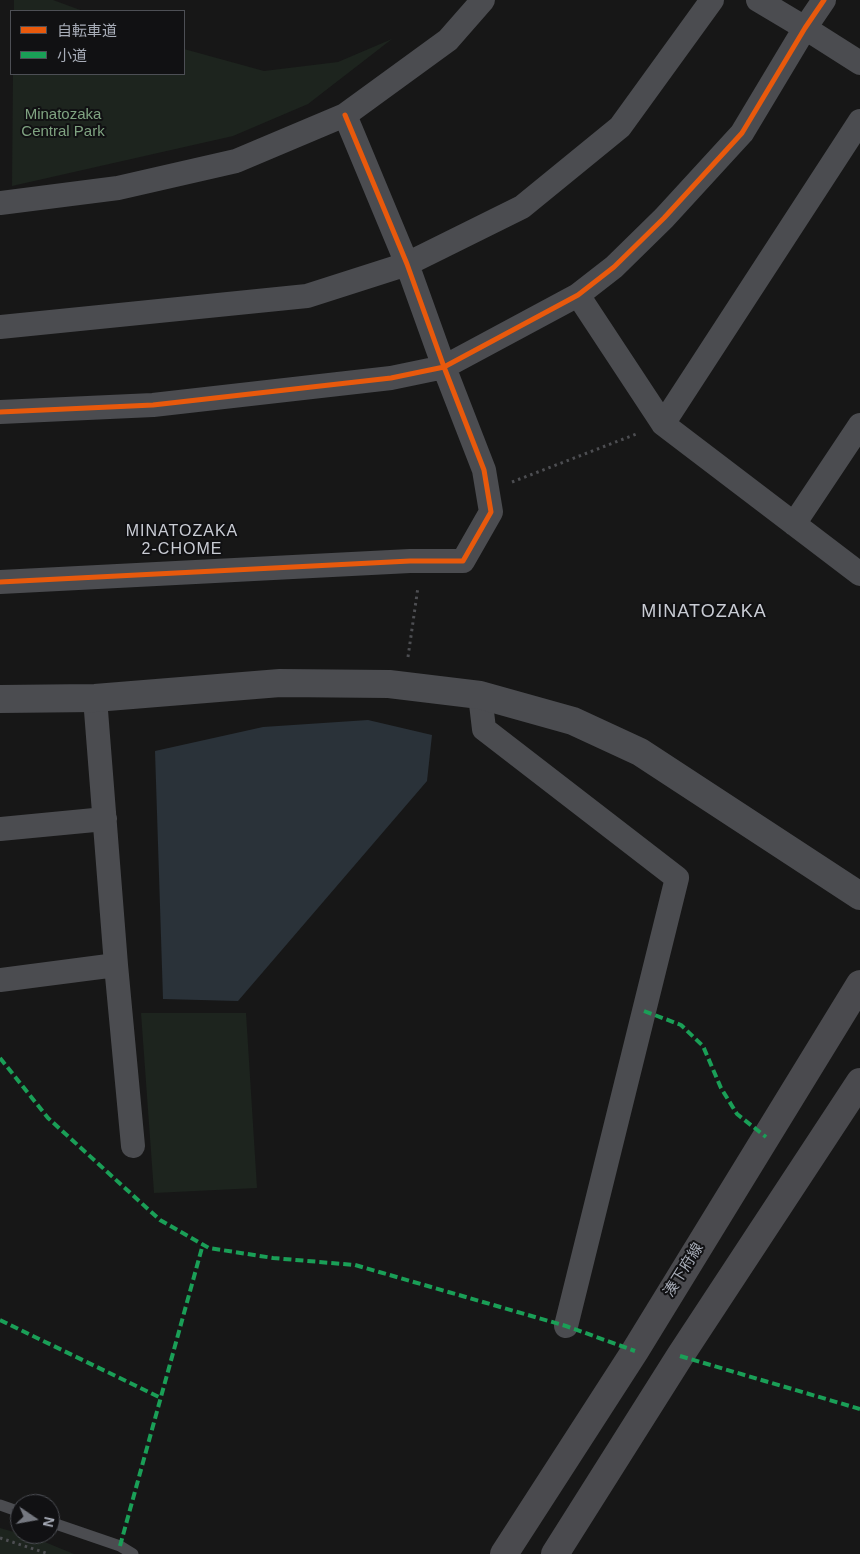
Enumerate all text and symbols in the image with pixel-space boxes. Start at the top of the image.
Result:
legend [10,10,185,75]
text: 自転車道 [57,22,117,39]
text: 小道 [57,47,87,64]
park label: Minatozaka Central Park [21,106,105,141]
district label: MINATOZAKA 2-CHOME [124,522,240,560]
district label: MINATOZAKA [640,601,768,623]
street label: 湊下府線 [660,1240,708,1300]
north arrow [10,1494,60,1544]
text: N [40,1515,58,1529]

